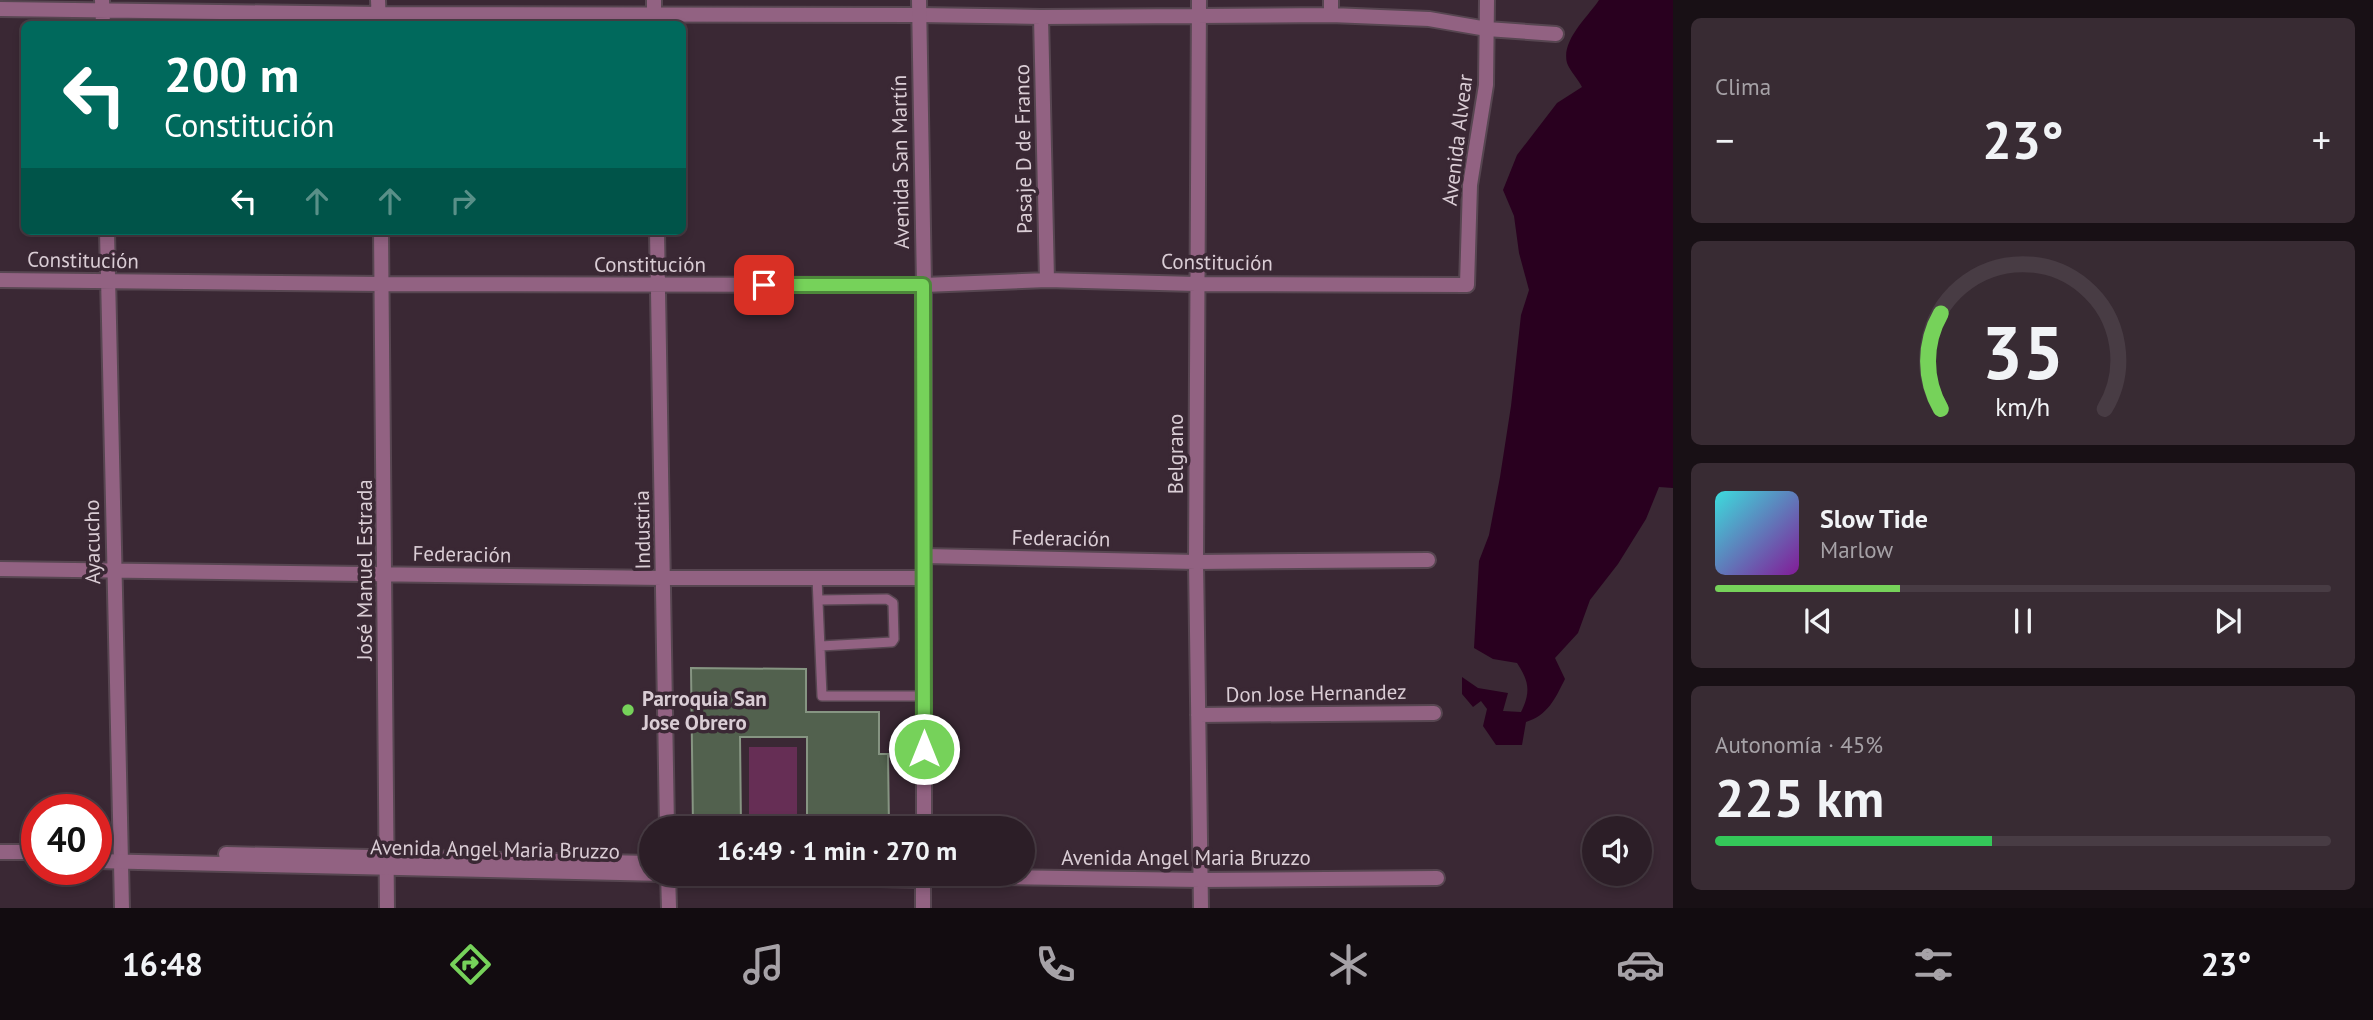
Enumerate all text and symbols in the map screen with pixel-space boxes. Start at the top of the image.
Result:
text: 200 m [164,42,299,106]
icon: left [49,49,140,140]
street label: Pasaje D de Franco [1008,64,1038,234]
text: Clima [1715,72,1771,101]
street label: Avenida Alvear [1436,73,1478,207]
street label: Avenida San Martín [885,75,915,249]
text: Constitución [164,104,334,146]
text: 23° [1982,106,2064,173]
text: − [1715,115,1734,164]
text: + [2312,115,2331,164]
icon: left [225,182,263,220]
icon: ahead [298,182,336,220]
icon: ahead [371,182,409,220]
icon: right [444,182,482,220]
street label: Constitución [27,246,139,274]
street label: Constitución [1161,248,1273,276]
street label: Constitución [594,251,706,278]
pin [734,255,794,315]
icon: arrive [745,266,783,304]
text: 35 [1982,305,2064,399]
text: km/h [1996,391,2050,423]
street label: Belgrano [1162,414,1189,494]
street label: José Manuel Estrada [351,479,378,662]
street label: Industria [628,490,656,570]
street label: Ayacucho [78,499,106,585]
text: Slow Tide [1820,502,1928,535]
street label: Federación [1011,524,1111,552]
text: Marlow [1820,535,1893,564]
street label: Federación [412,540,512,568]
icon: previous [1799,602,1837,640]
icon: pause [2004,602,2042,640]
icon: next [2209,602,2247,640]
street label: Don Jose Hernandez [1225,678,1407,708]
place label: Parroquia San Jose Obrero [641,685,767,736]
marker: Parroquia San Jose Obrero [620,702,636,718]
position arrow [887,712,961,786]
text: Autonomía · 45% [1715,730,1883,759]
text: 225 km [1715,764,1884,831]
speed limit sign: 40 [21,794,112,885]
map controls [1582,816,1652,886]
button: sound [1582,816,1652,886]
street label: Avenida Angel Maria Bruzzo [370,833,620,865]
text: 16:49 · 1 min · 270 m [717,834,957,867]
street label: Avenida Angel Maria Bruzzo [1061,844,1311,871]
icon: directions [446,940,495,989]
icon: music [739,940,788,989]
icon: phone [1031,940,1080,989]
icon: climate [1324,940,1373,989]
icon: car [1616,940,1665,989]
icon: filters [1909,940,1958,989]
text: 16:48 [122,943,203,985]
text: 23° [2201,943,2251,985]

